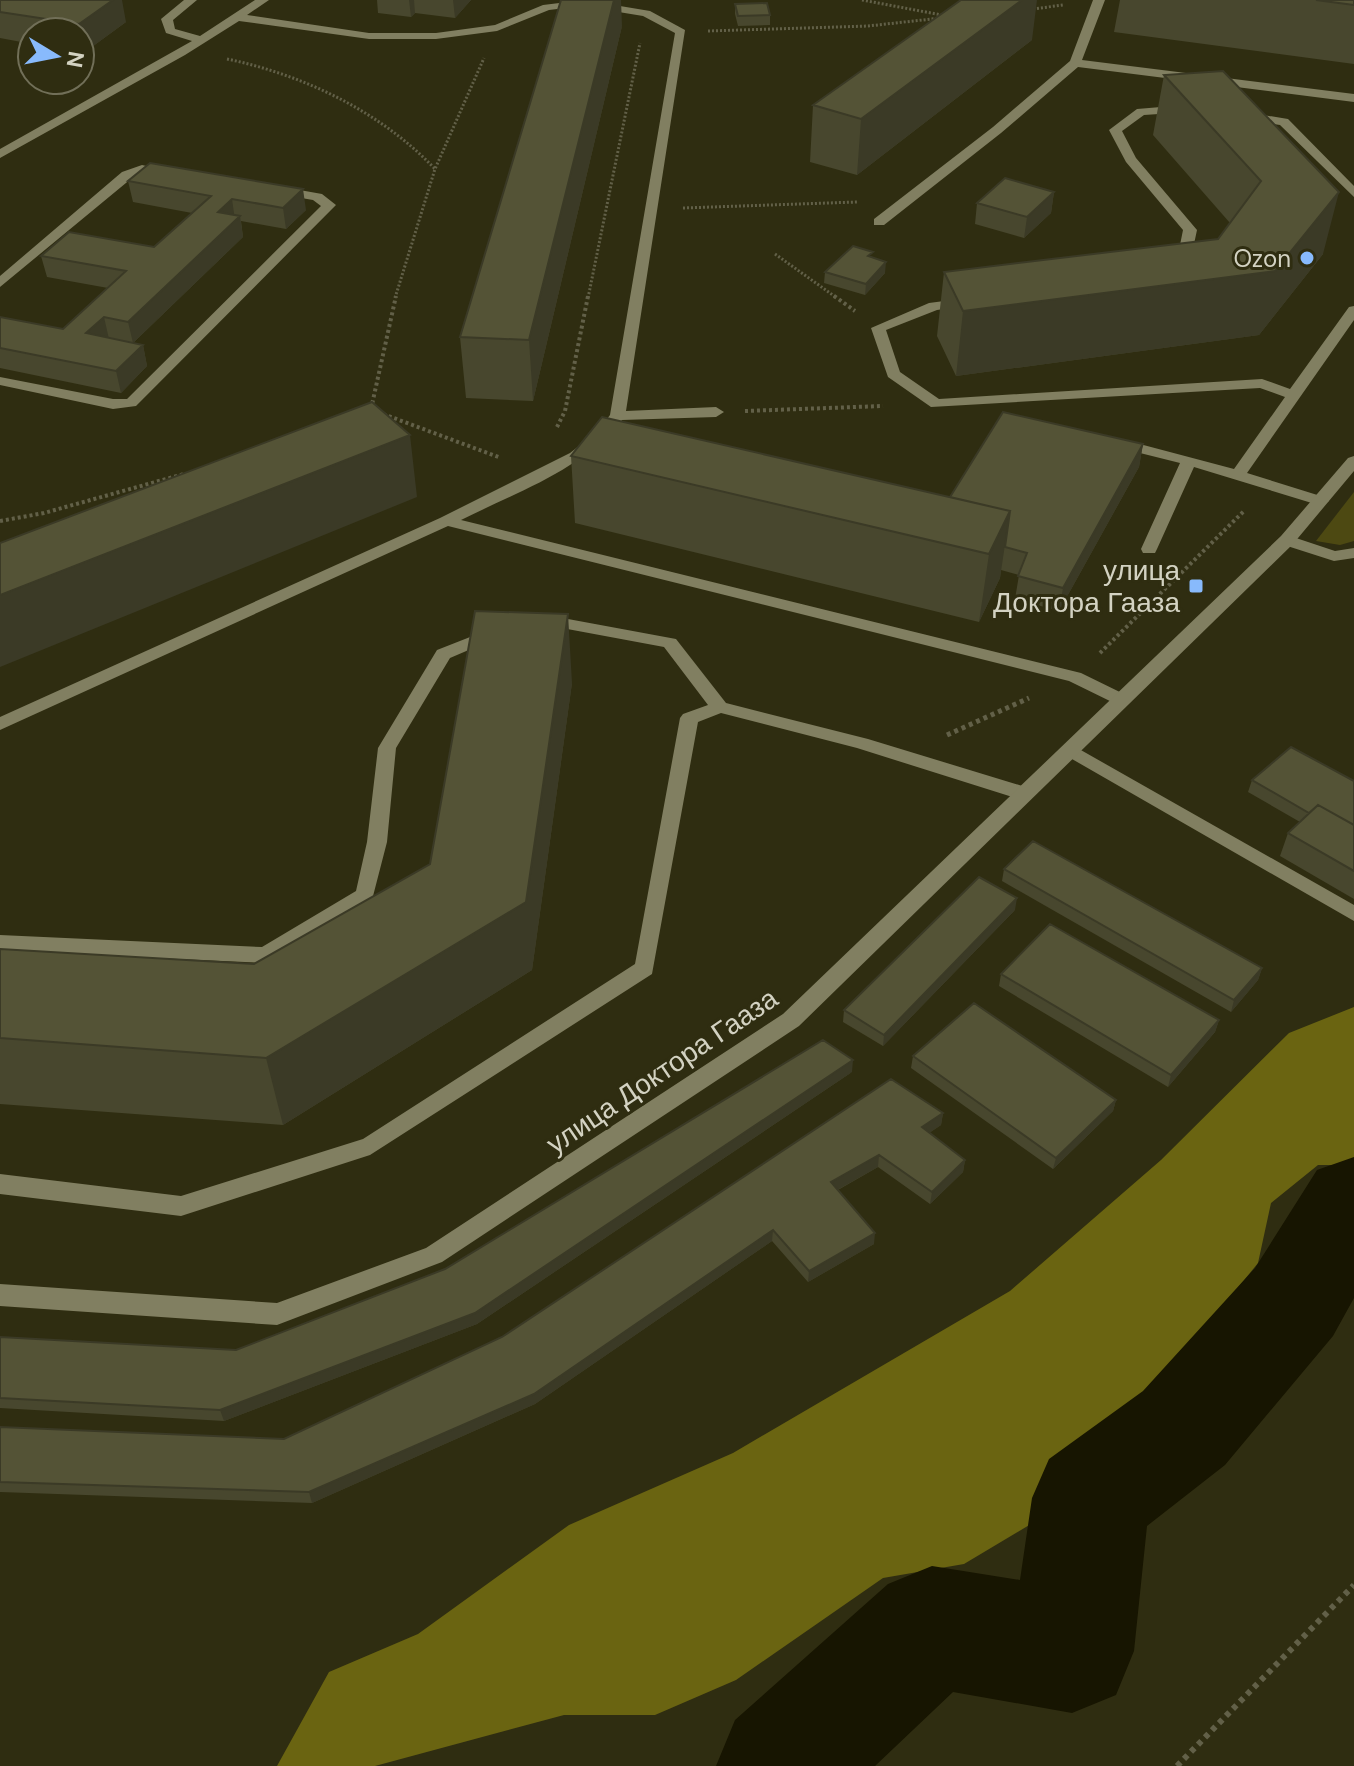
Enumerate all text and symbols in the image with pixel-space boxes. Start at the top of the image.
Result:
north arrow [16,16,96,96]
text: N [60,49,91,70]
place label: Ozon [1233,243,1291,274]
marker: Ozon [1298,249,1316,267]
place label: улица Доктора Гааза [993,552,1180,621]
marker: улица Доктора Гааза [1187,577,1205,595]
street label: улица Доктора Гааза [539,980,785,1162]

